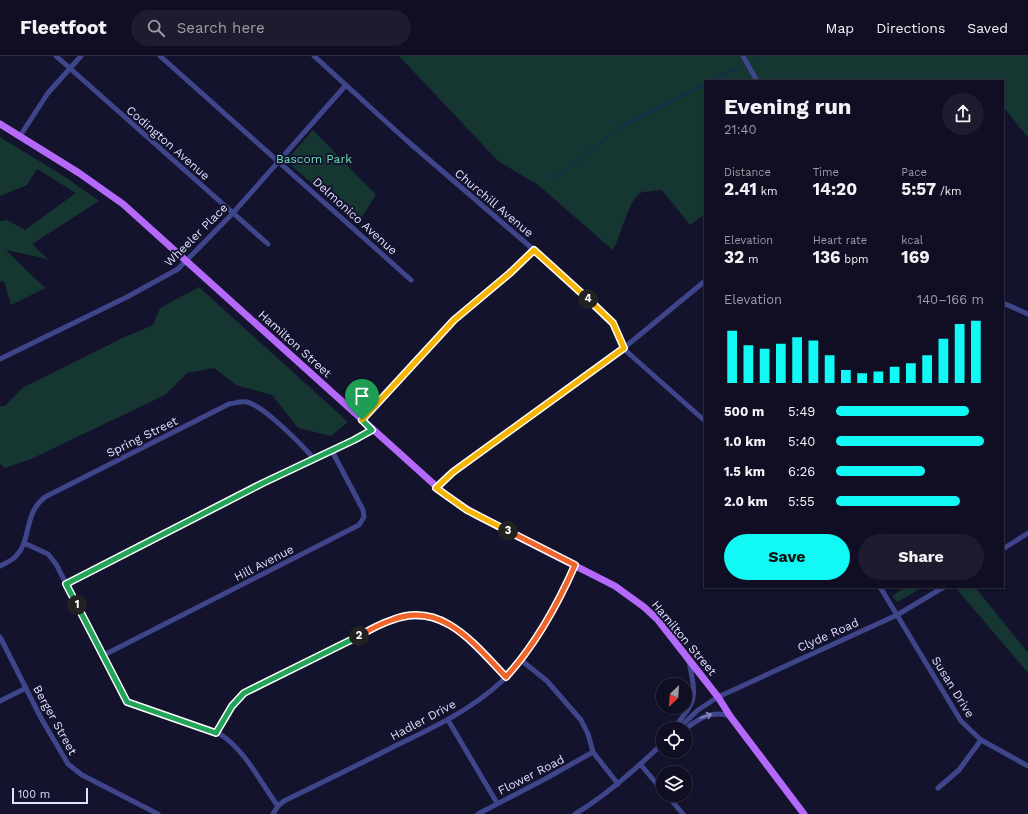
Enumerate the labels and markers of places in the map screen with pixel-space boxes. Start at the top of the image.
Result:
pin: 4 [578,289,598,309]
pin [345,379,379,420]
pin: 3 [498,521,518,541]
pin: 1 [67,595,87,615]
pin: 2 [349,626,369,646]

